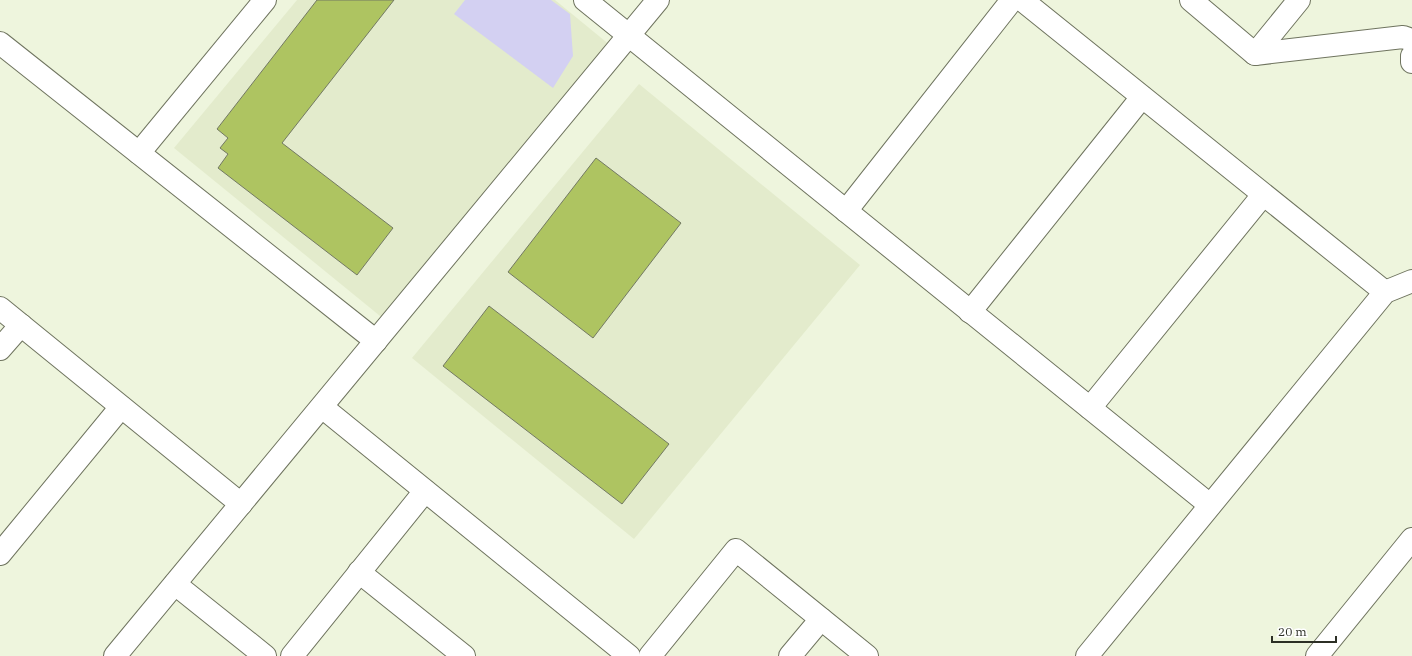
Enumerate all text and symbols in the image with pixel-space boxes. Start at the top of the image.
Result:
scale bar [1272,618,1336,644]
text: 20 m [1278,624,1307,639]

